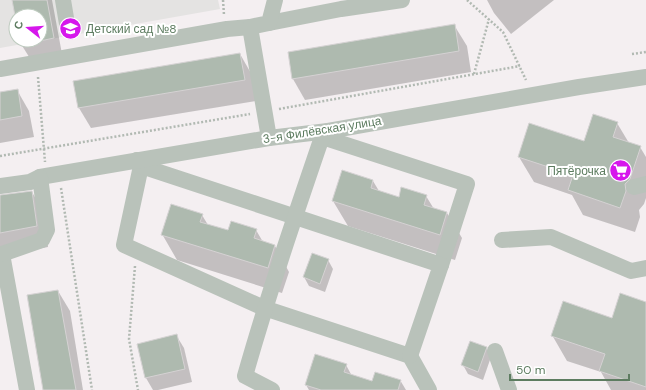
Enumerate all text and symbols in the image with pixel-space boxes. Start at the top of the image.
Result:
north arrow [8,8,48,48]
school or university icon: Детский сад №8 [58,16,84,42]
text: С [11,19,26,31]
place label: Детский сад №8 [86,21,177,37]
street label: 3-я Филёвская улица [262,113,383,147]
supermarket icon: Пятёрочка [608,158,634,184]
place label: Пятёрочка [547,163,606,179]
scale bar [510,356,629,382]
text: 50 m [516,362,545,378]

